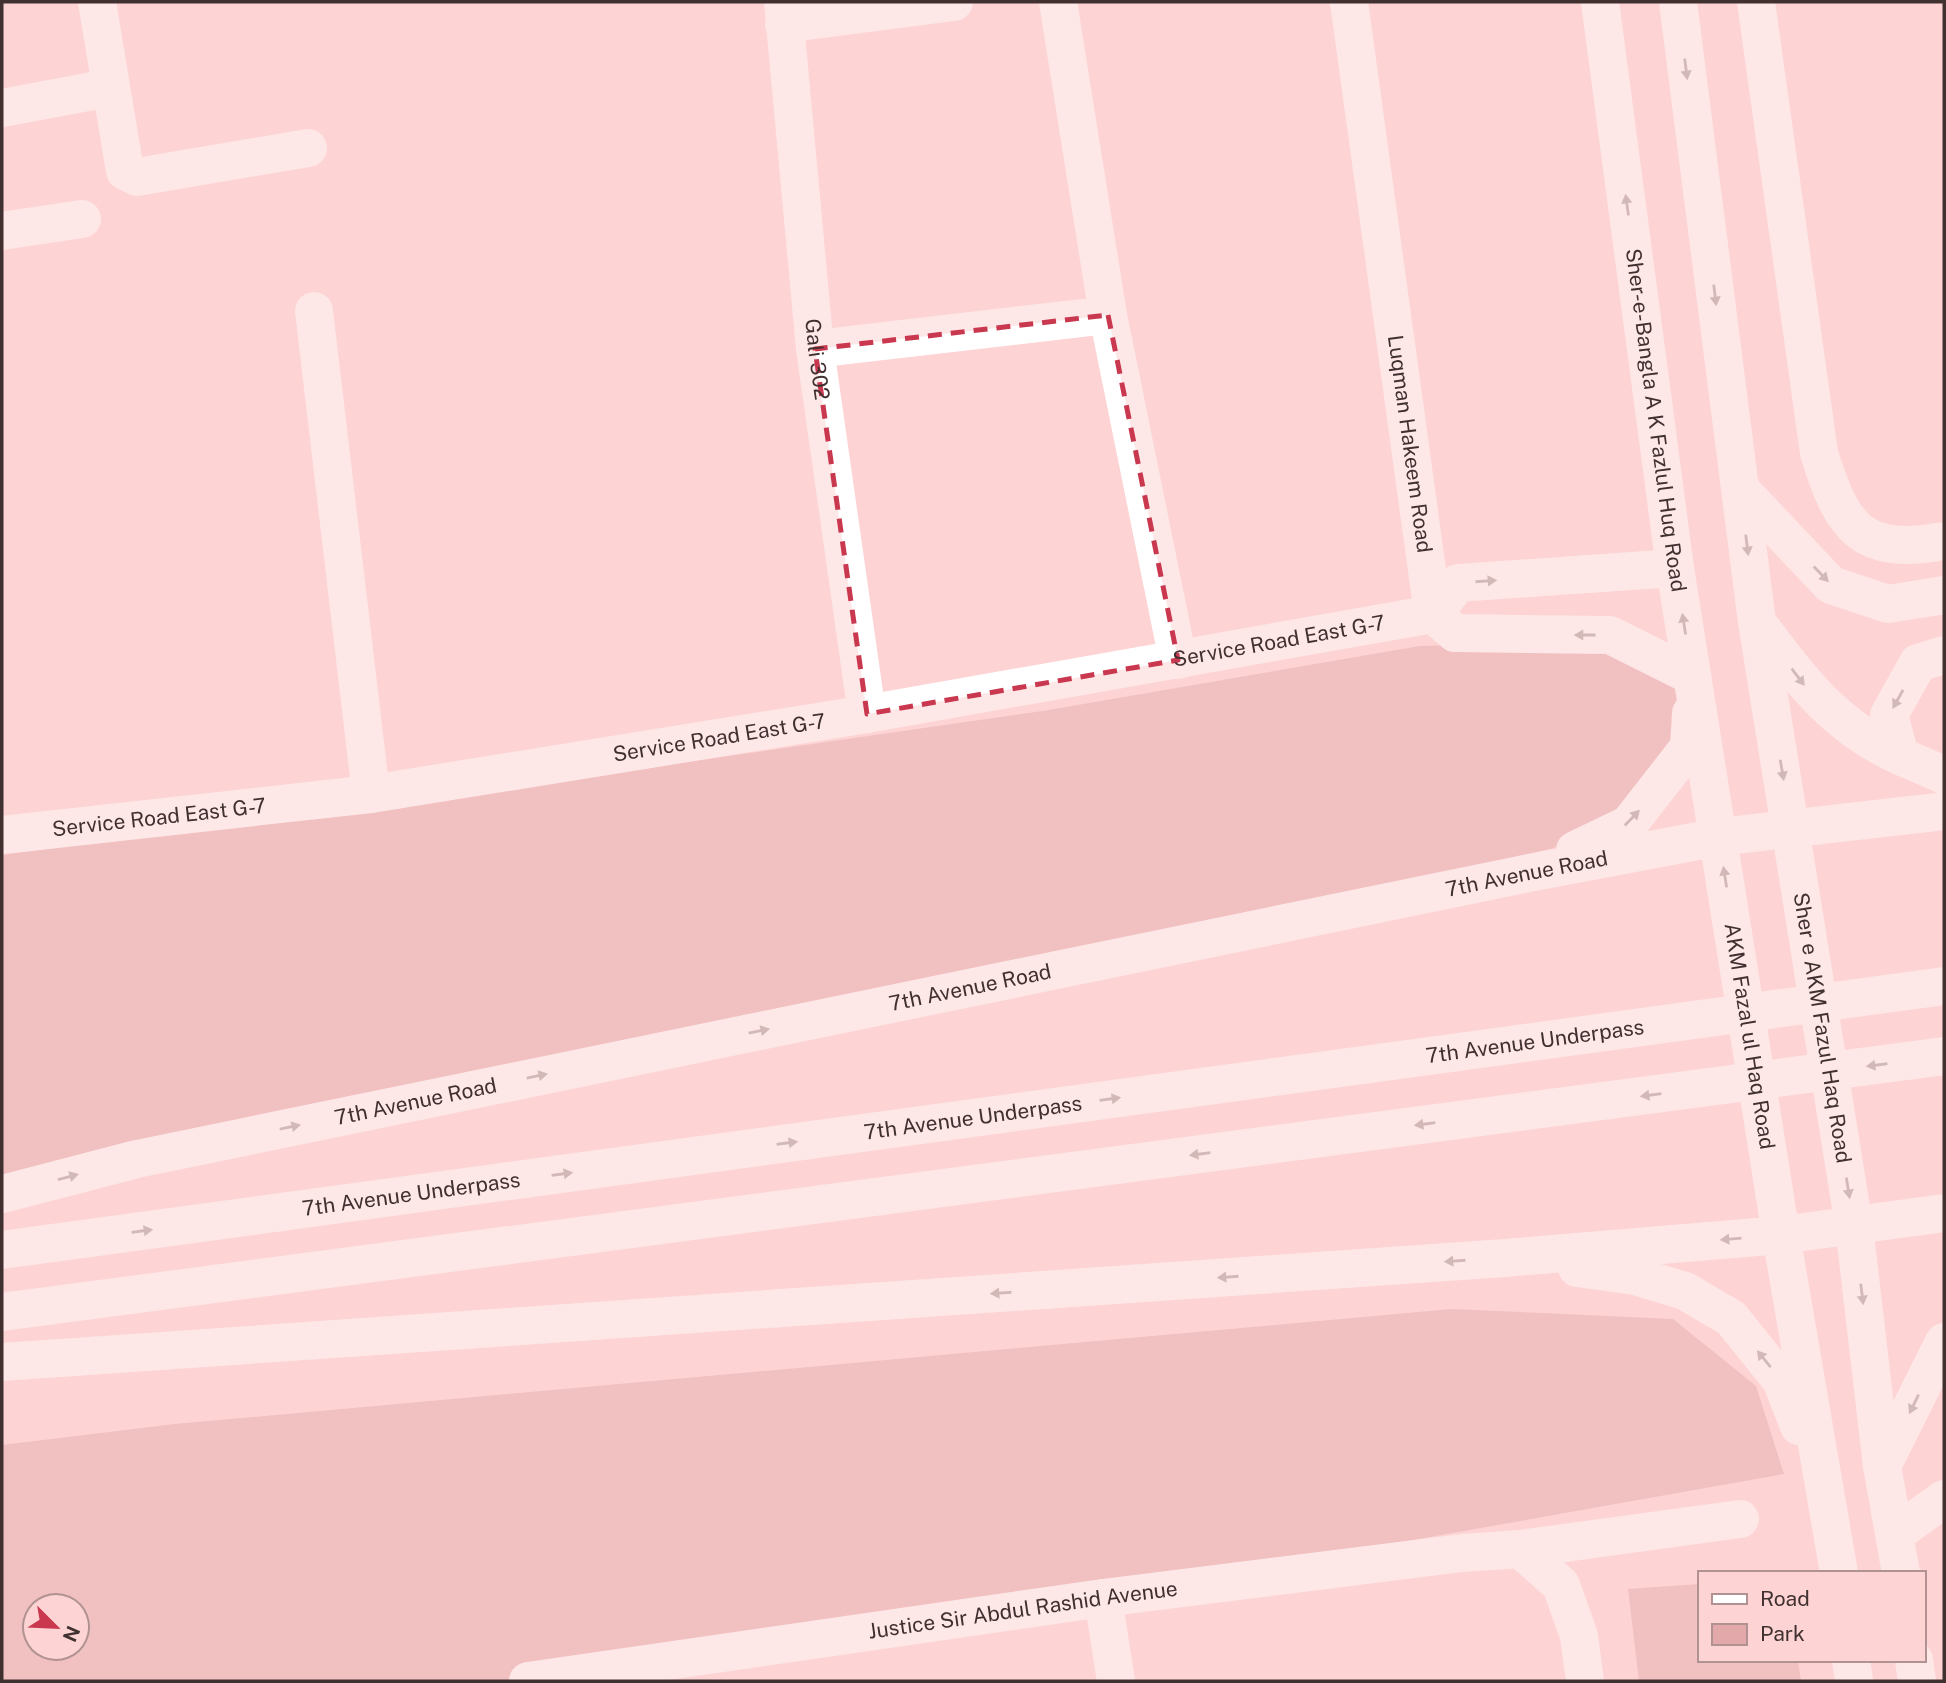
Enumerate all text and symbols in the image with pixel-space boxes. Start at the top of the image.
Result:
one-way arrow [1681,59,1692,81]
one-way arrow [1621,194,1632,216]
street label: Sher-e-Bangla A K Fazlul Huq Road [1621,247,1692,594]
one-way arrow [1710,284,1721,306]
street label: Gali 302 [800,317,835,402]
street label: Luqman Hakeem Road [1383,333,1437,554]
one-way arrow [1742,534,1753,556]
one-way arrow [1813,565,1829,582]
one-way arrow [1476,575,1498,586]
street label: Service Road East G-7 [1171,610,1387,672]
one-way arrow [1678,613,1689,635]
one-way arrow [1574,629,1596,640]
one-way arrow [1791,668,1805,686]
one-way arrow [1892,689,1904,708]
street label: Service Road East G-7 [611,708,827,767]
one-way arrow [1777,759,1788,781]
street label: Service Road East G-7 [51,793,267,841]
one-way arrow [1624,809,1640,827]
street label: 7th Avenue Road [1443,845,1610,902]
one-way arrow [1719,866,1730,888]
street label: Sher e AKM Fazul Haq Road [1789,891,1857,1165]
street label: AKM Fazal ul Haq Road [1720,921,1780,1151]
street label: 7th Avenue Road [887,958,1053,1016]
street label: 7th Avenue Underpass [1424,1014,1645,1068]
one-way arrow [748,1025,770,1036]
one-way arrow [1865,1059,1887,1070]
one-way arrow [526,1071,548,1082]
street label: 7th Avenue Road [332,1072,499,1130]
one-way arrow [1640,1089,1662,1100]
street label: 7th Avenue Underpass [862,1090,1084,1145]
one-way arrow [1099,1094,1121,1105]
one-way arrow [1414,1119,1436,1130]
one-way arrow [279,1121,301,1132]
one-way arrow [776,1138,798,1149]
one-way arrow [1189,1149,1211,1160]
street label: 7th Avenue Underpass [301,1167,522,1221]
one-way arrow [551,1168,573,1179]
one-way arrow [57,1171,79,1182]
one-way arrow [1843,1177,1854,1199]
one-way arrow [131,1225,153,1236]
one-way arrow [1719,1234,1741,1245]
one-way arrow [1444,1256,1466,1267]
one-way arrow [1217,1272,1239,1283]
one-way arrow [1857,1283,1868,1305]
one-way arrow [990,1288,1012,1299]
one-way arrow [1757,1350,1772,1367]
one-way arrow [1909,1394,1920,1414]
legend [1698,1571,1925,1662]
street label: Justice Sir Abdul Rashid Avenue [866,1576,1179,1644]
text: Road [1760,1586,1810,1611]
north arrow [21,1592,91,1662]
text: Park [1760,1621,1805,1646]
text: N [58,1623,85,1645]

